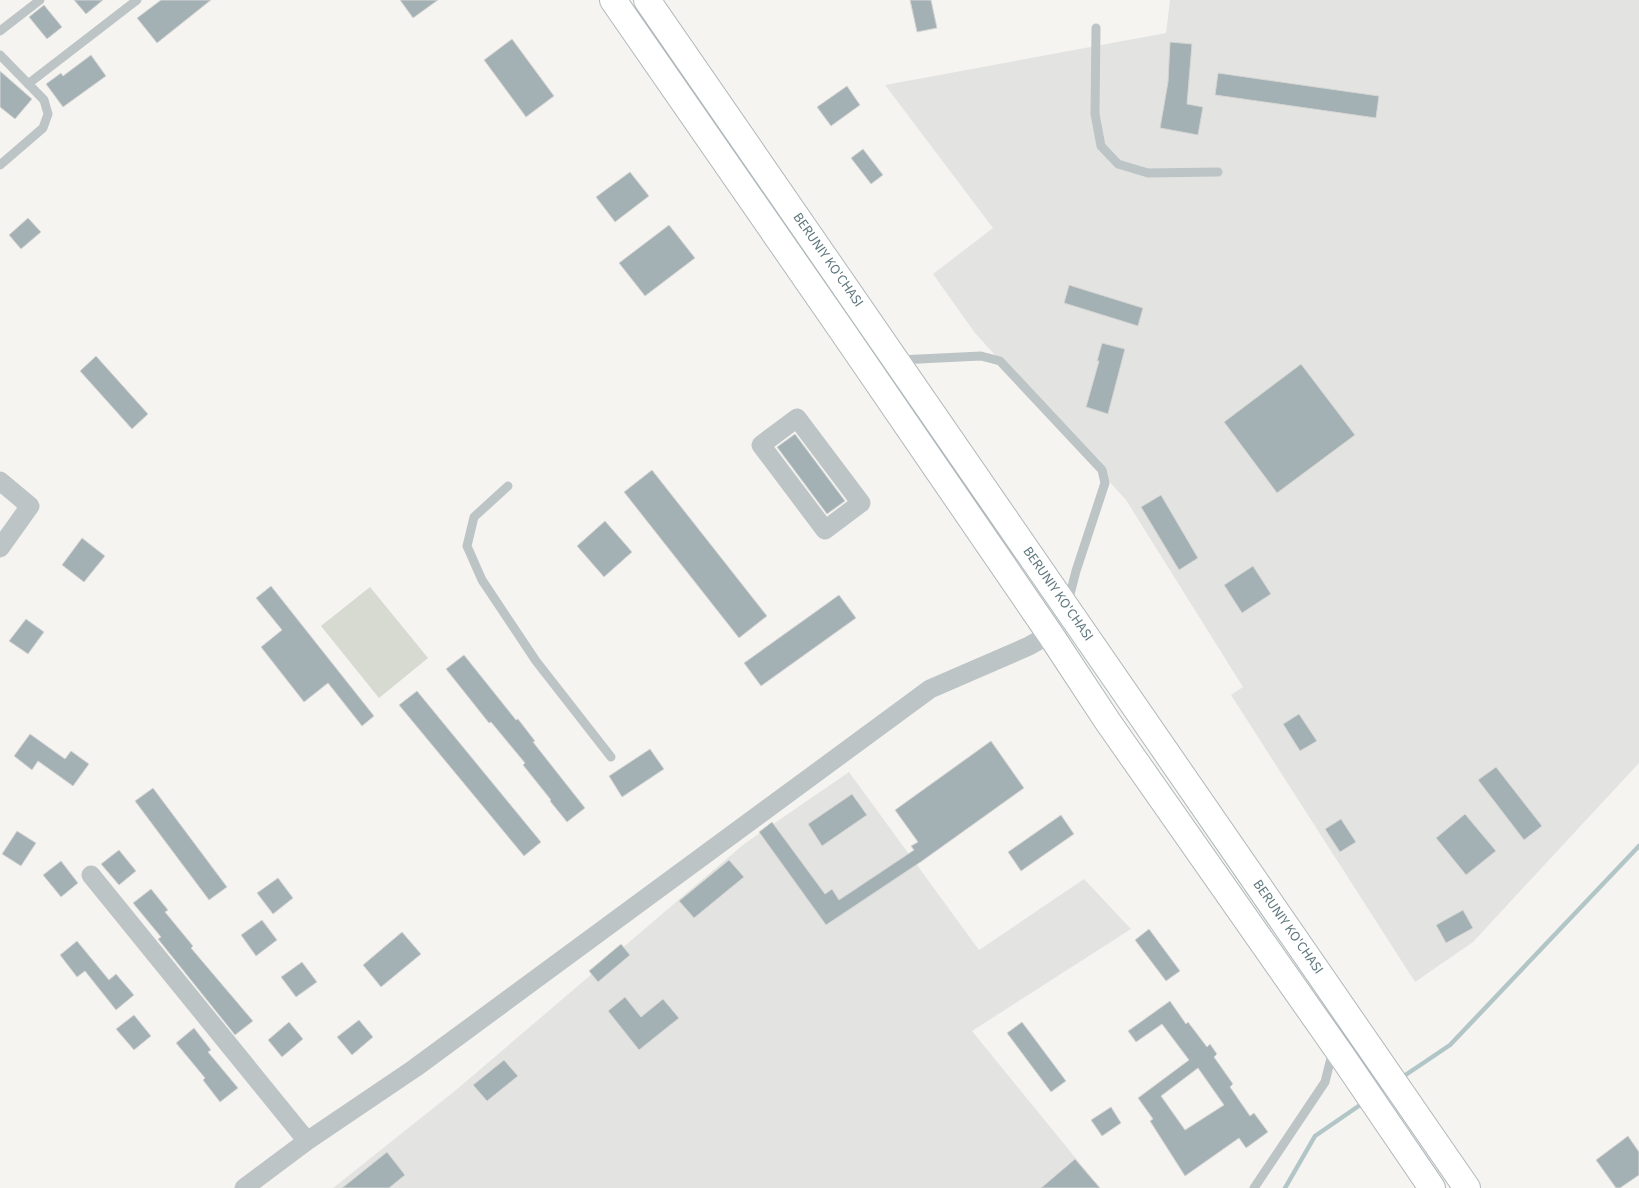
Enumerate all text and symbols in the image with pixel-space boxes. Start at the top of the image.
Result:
street label: BERUNIY KO'CHASI [788,209,868,311]
street label: BERUNIY KO'CHASI [1018,543,1098,645]
street label: BERUNIY KO'CHASI [1248,876,1328,978]

